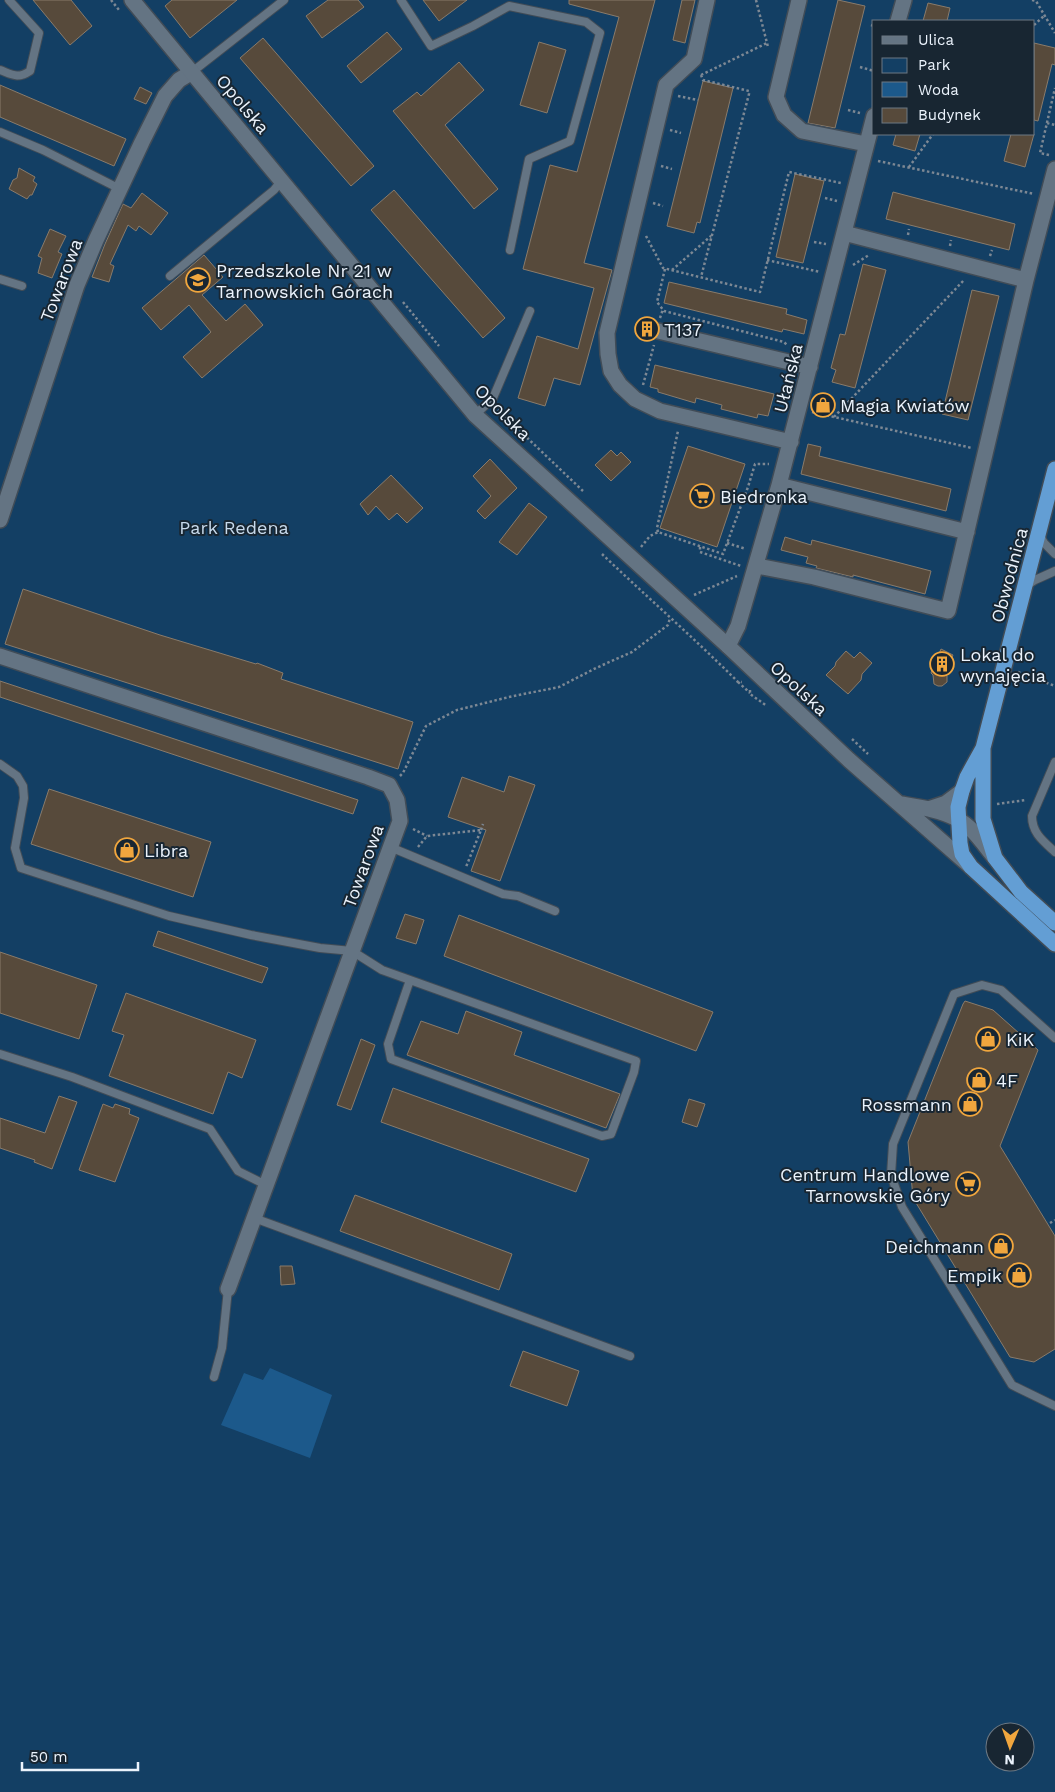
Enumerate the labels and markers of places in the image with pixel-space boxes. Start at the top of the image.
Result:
place label: Przedszkole Nr 21 w Tarnowskich Górach [216,260,393,302]
school or university icon: Przedszkole Nr 21 w Tarnowskich Górach [185,267,211,293]
building icon: T137 [634,316,660,342]
place label: T137 [664,319,702,340]
shop icon: Magia Kwiatów [810,392,836,418]
place label: Magia Kwiatów [840,395,970,416]
supermarket icon: Biedronka [689,483,715,509]
place label: Biedronka [720,486,807,507]
place label: Lokal do wynajęcia [960,644,1046,686]
building icon: Lokal do wynajęcia [929,651,955,677]
shop icon: Libra [114,837,140,863]
place label: Libra [144,840,188,861]
shop icon: KiK [975,1026,1001,1052]
place label: KiK [1006,1029,1035,1050]
shop icon: 4F [966,1067,992,1093]
place label: 4F [996,1070,1018,1091]
shop icon: Rossmann [957,1091,983,1117]
place label: Rossmann [861,1094,952,1115]
place label: Centrum Handlowe Tarnowskie Góry [780,1164,951,1206]
supermarket icon: Centrum Handlowe Tarnowskie Góry [955,1171,981,1197]
shop icon: Deichmann [988,1233,1014,1259]
place label: Deichmann [885,1236,984,1257]
shop icon: Empik [1006,1262,1032,1288]
place label: Empik [947,1265,1002,1286]

